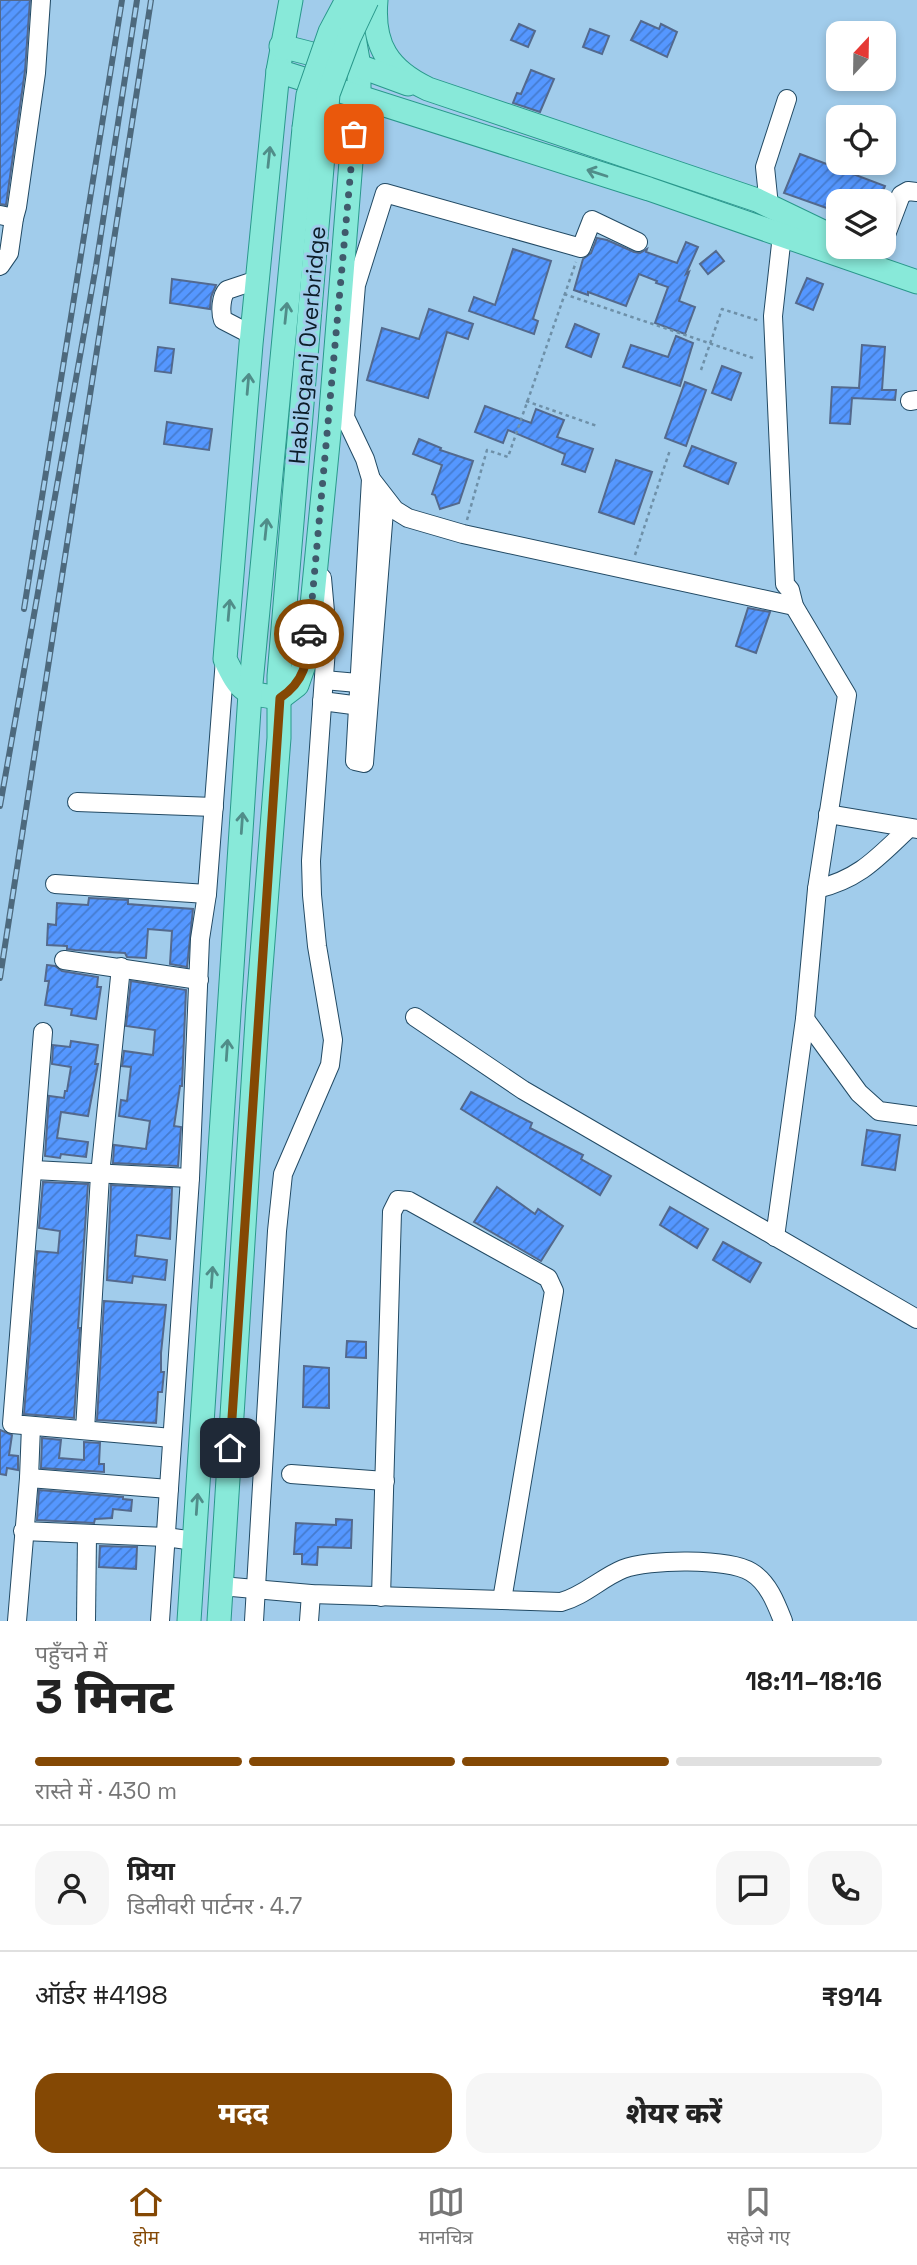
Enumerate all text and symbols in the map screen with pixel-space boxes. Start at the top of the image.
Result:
north arrow [826,21,896,91]
map controls [826,21,896,259]
pin [324,104,384,164]
button: locate [826,105,896,175]
icon: bag [335,115,373,153]
one-way arrow [263,146,276,169]
one-way arrow [587,165,609,178]
button: layers [826,189,896,259]
street label: Habibganj Overbridge [282,225,332,465]
one-way arrow [280,302,293,325]
one-way arrow [242,373,255,395]
one-way arrow [259,518,272,540]
courier [274,599,344,669]
one-way arrow [223,600,236,622]
icon: car [290,615,328,653]
one-way arrow [236,812,249,835]
one-way arrow [221,1039,234,1062]
one-way arrow [206,1266,219,1289]
pin [200,1418,260,1478]
icon: home [211,1429,249,1467]
one-way arrow [190,1493,203,1516]
text: पहुँचने में [35,1639,107,1669]
text: 18:11–18:16 [745,1664,882,1698]
text: 3 मिनट [35,1668,174,1726]
text: रास्ते में · 430 m [35,1776,177,1806]
button: person [35,1851,109,1925]
button: chat [716,1851,790,1925]
button: phone [808,1851,882,1925]
text: प्रिया [127,1854,175,1888]
text: डिलीवरी पार्टनर · 4.7 [127,1891,302,1921]
text: ऑर्डर #4198 [35,1978,168,2012]
text: ₹914 [821,1980,882,2014]
button: मदद [35,2073,452,2153]
button: शेयर करें [466,2073,882,2153]
tab: होम [127,2183,165,2252]
tab: मानचित्र [419,2183,473,2252]
tab: सहेजे गए [727,2183,790,2252]

